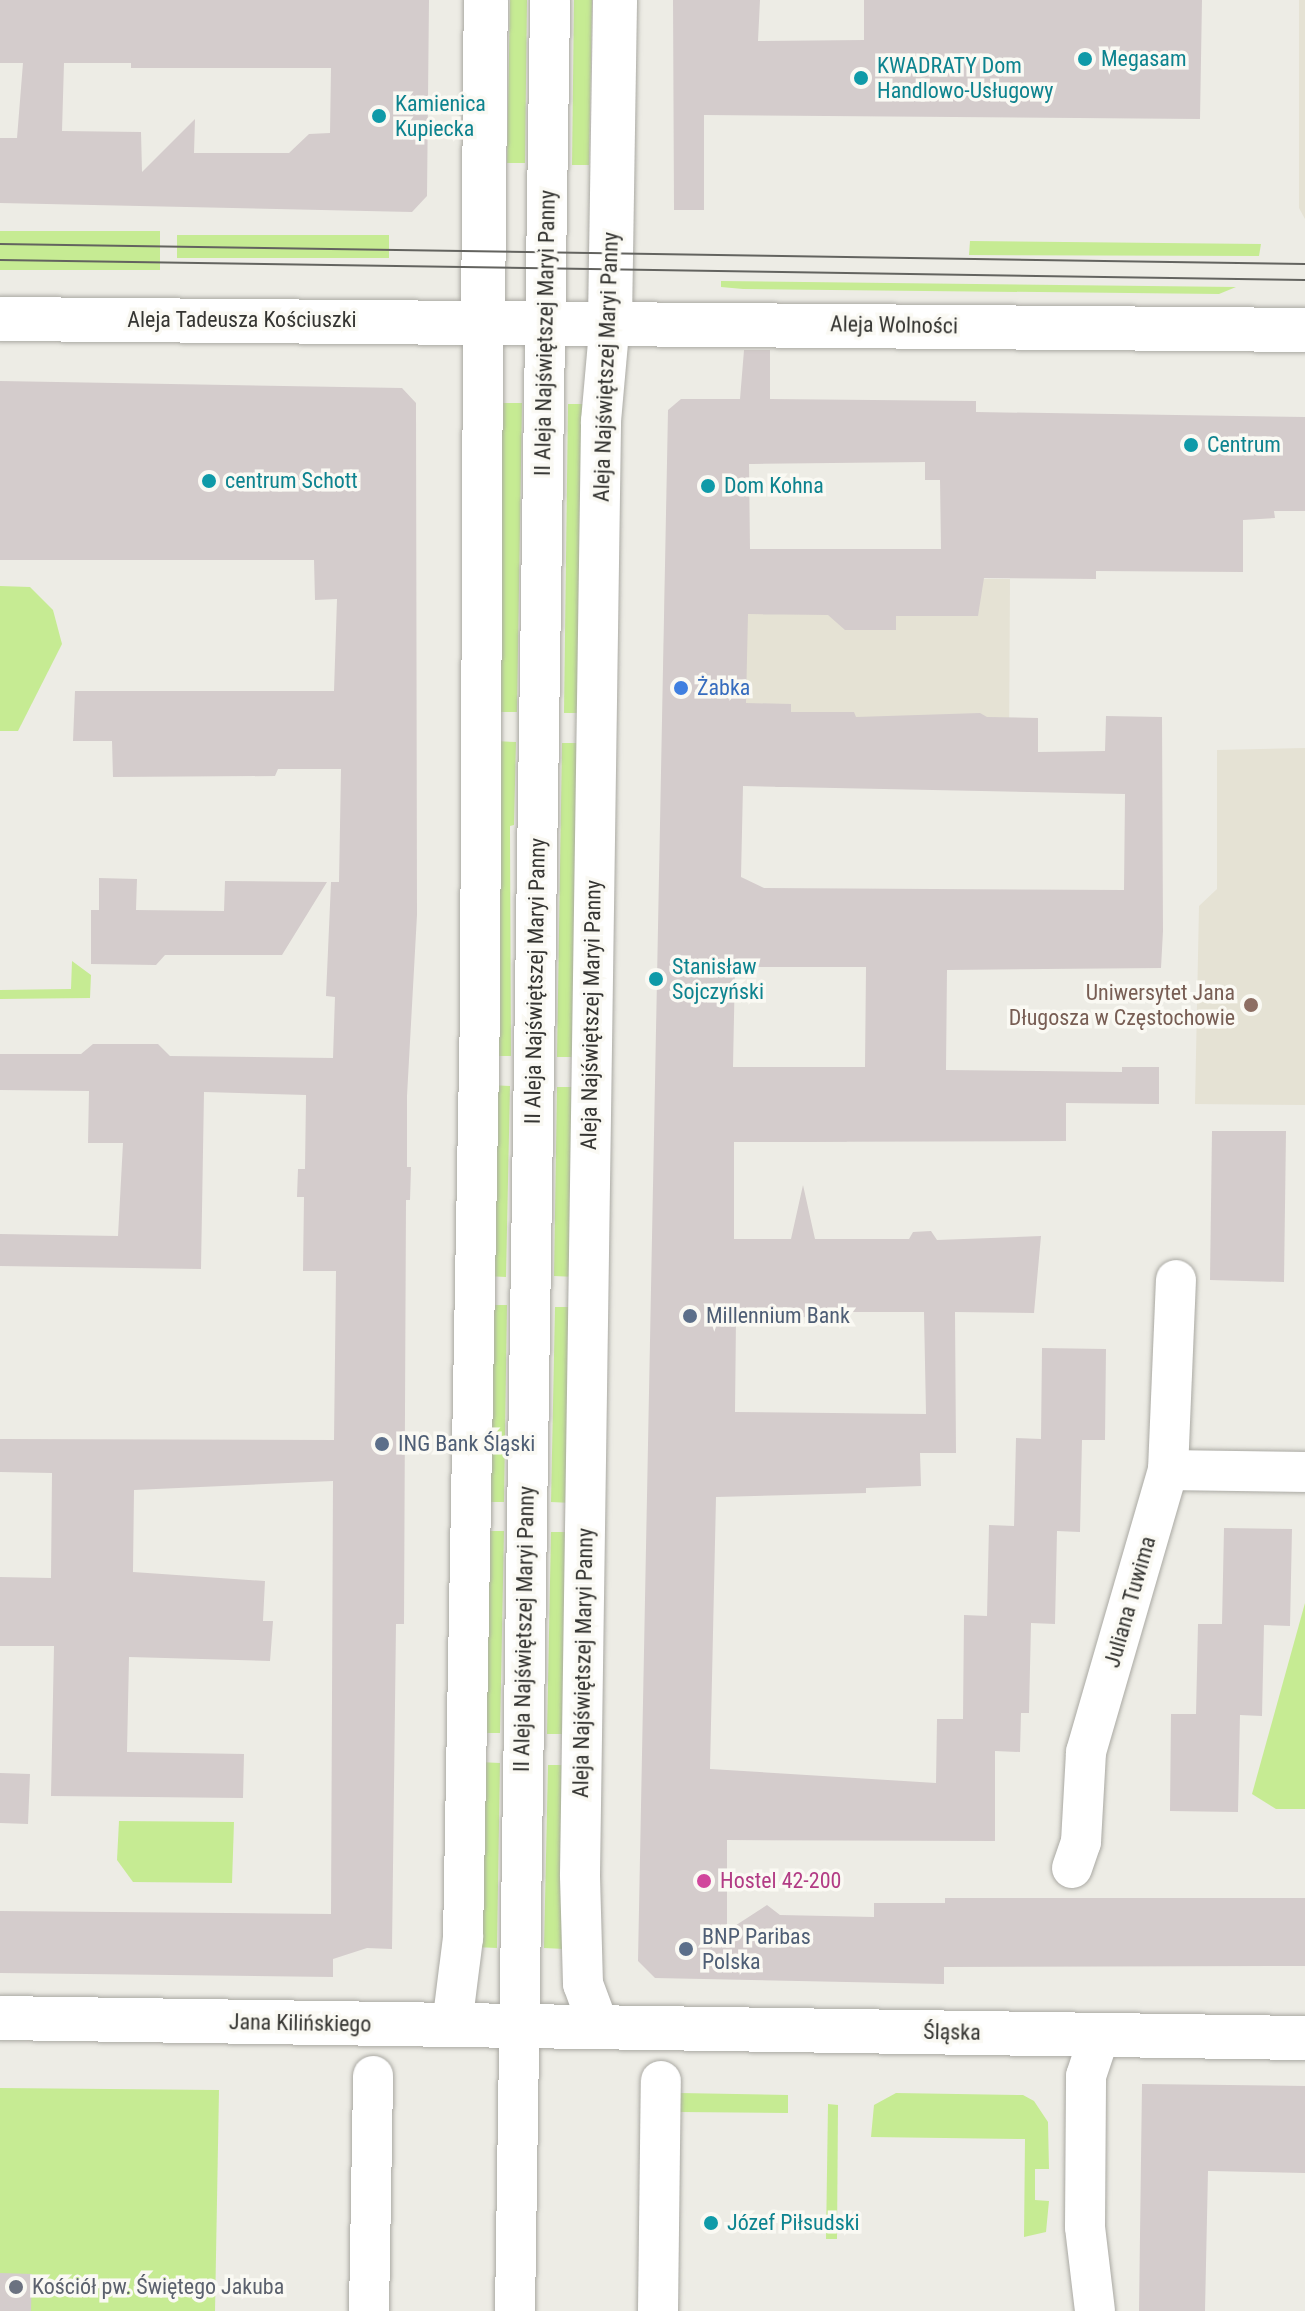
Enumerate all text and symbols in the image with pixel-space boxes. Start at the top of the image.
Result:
place label: Megasam [1101,46,1186,72]
marker: Megasam [1076,50,1094,68]
place label: KWADRATY Dom Handlowo-Usługowy [877,52,1054,104]
marker: KWADRATY Dom Handlowo-Usługowy [852,69,870,87]
place label: Kamienica Kupiecka [395,90,486,142]
marker: Kamienica Kupiecka [370,107,388,125]
street label: II Aleja Najświętszej Maryi Panny [529,190,561,476]
street label: Aleja Najświętszej Maryi Panny [588,232,624,502]
street label: Aleja Tadeusza Kościuszki [127,307,357,333]
street label: Aleja Wolności [830,311,958,339]
place label: Centrum [1207,432,1281,458]
marker: Centrum [1182,436,1200,454]
place label: centrum Schott [225,468,358,494]
marker: centrum Schott [200,472,218,490]
place label: Dom Kohna [724,473,824,499]
marker: Dom Kohna [699,477,717,495]
place label: Żabka [697,675,750,701]
marker: Żabka [672,679,690,697]
street label: II Aleja Najświętszej Maryi Panny [519,838,551,1124]
street label: Aleja Najświętszej Maryi Panny [575,880,607,1150]
place label: Stanisław Sojczyński [672,953,764,1004]
marker: Stanisław Sojczyński [647,970,665,988]
place label: Uniwersytet Jana Długosza w Częstochowie [1009,979,1235,1030]
marker: Uniwersytet Jana Długosza w Częstochowie [1242,996,1260,1014]
place label: Millennium Bank [706,1303,850,1329]
marker: Millennium Bank [681,1307,699,1325]
place label: ING Bank Śląski [398,1431,535,1457]
marker: ING Bank Śląski [373,1435,391,1453]
street label: II Aleja Najświętszej Maryi Panny [508,1486,540,1772]
street label: Aleja Najświętszej Maryi Panny [567,1528,599,1798]
street label: Juliana Tuwima [1099,1533,1161,1671]
place label: Hostel 42-200 [720,1868,841,1894]
marker: Hostel 42-200 [695,1872,713,1890]
place label: BNP Paribas Polska [702,1923,811,1974]
marker: BNP Paribas Polska [677,1940,695,1958]
street label: Jana Kilińskiego [229,2009,371,2037]
street label: Śląska [923,2018,981,2046]
place label: Józef Piłsudski [727,2210,860,2236]
marker: Józef Piłsudski [702,2214,720,2232]
place label: Kościół pw. Świętego Jakuba [32,2274,284,2300]
marker: Kościół pw. Świętego Jakuba [7,2278,25,2296]

